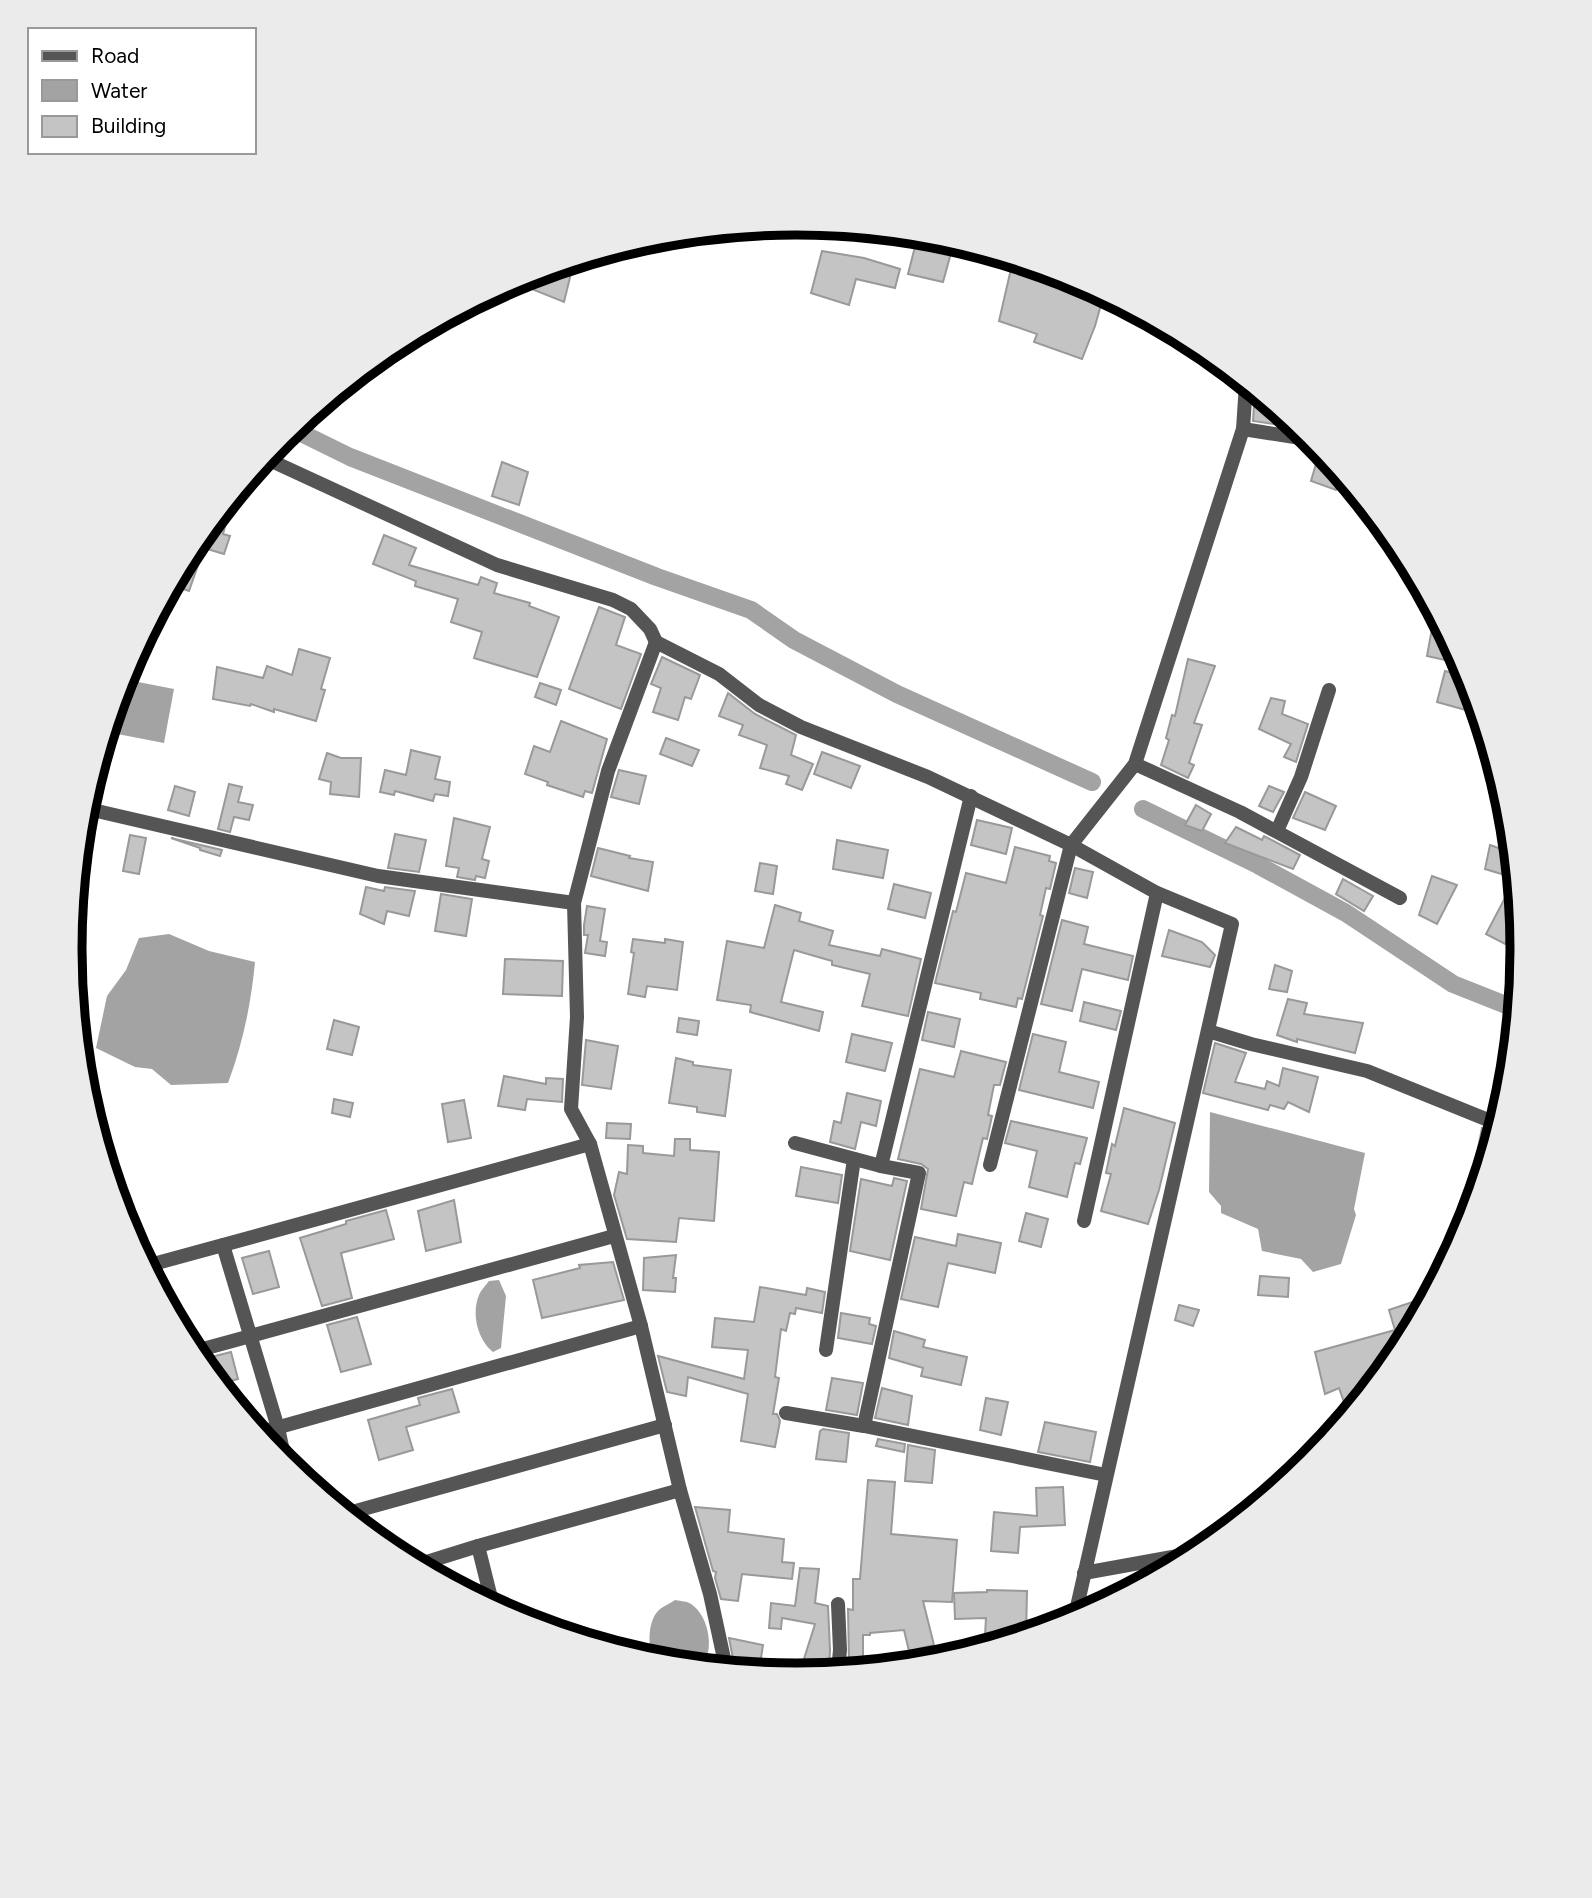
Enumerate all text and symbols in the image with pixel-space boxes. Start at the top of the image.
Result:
legend [28,28,256,154]
text: Road [91,43,139,68]
text: Water [91,78,147,103]
text: Building [91,113,166,138]

